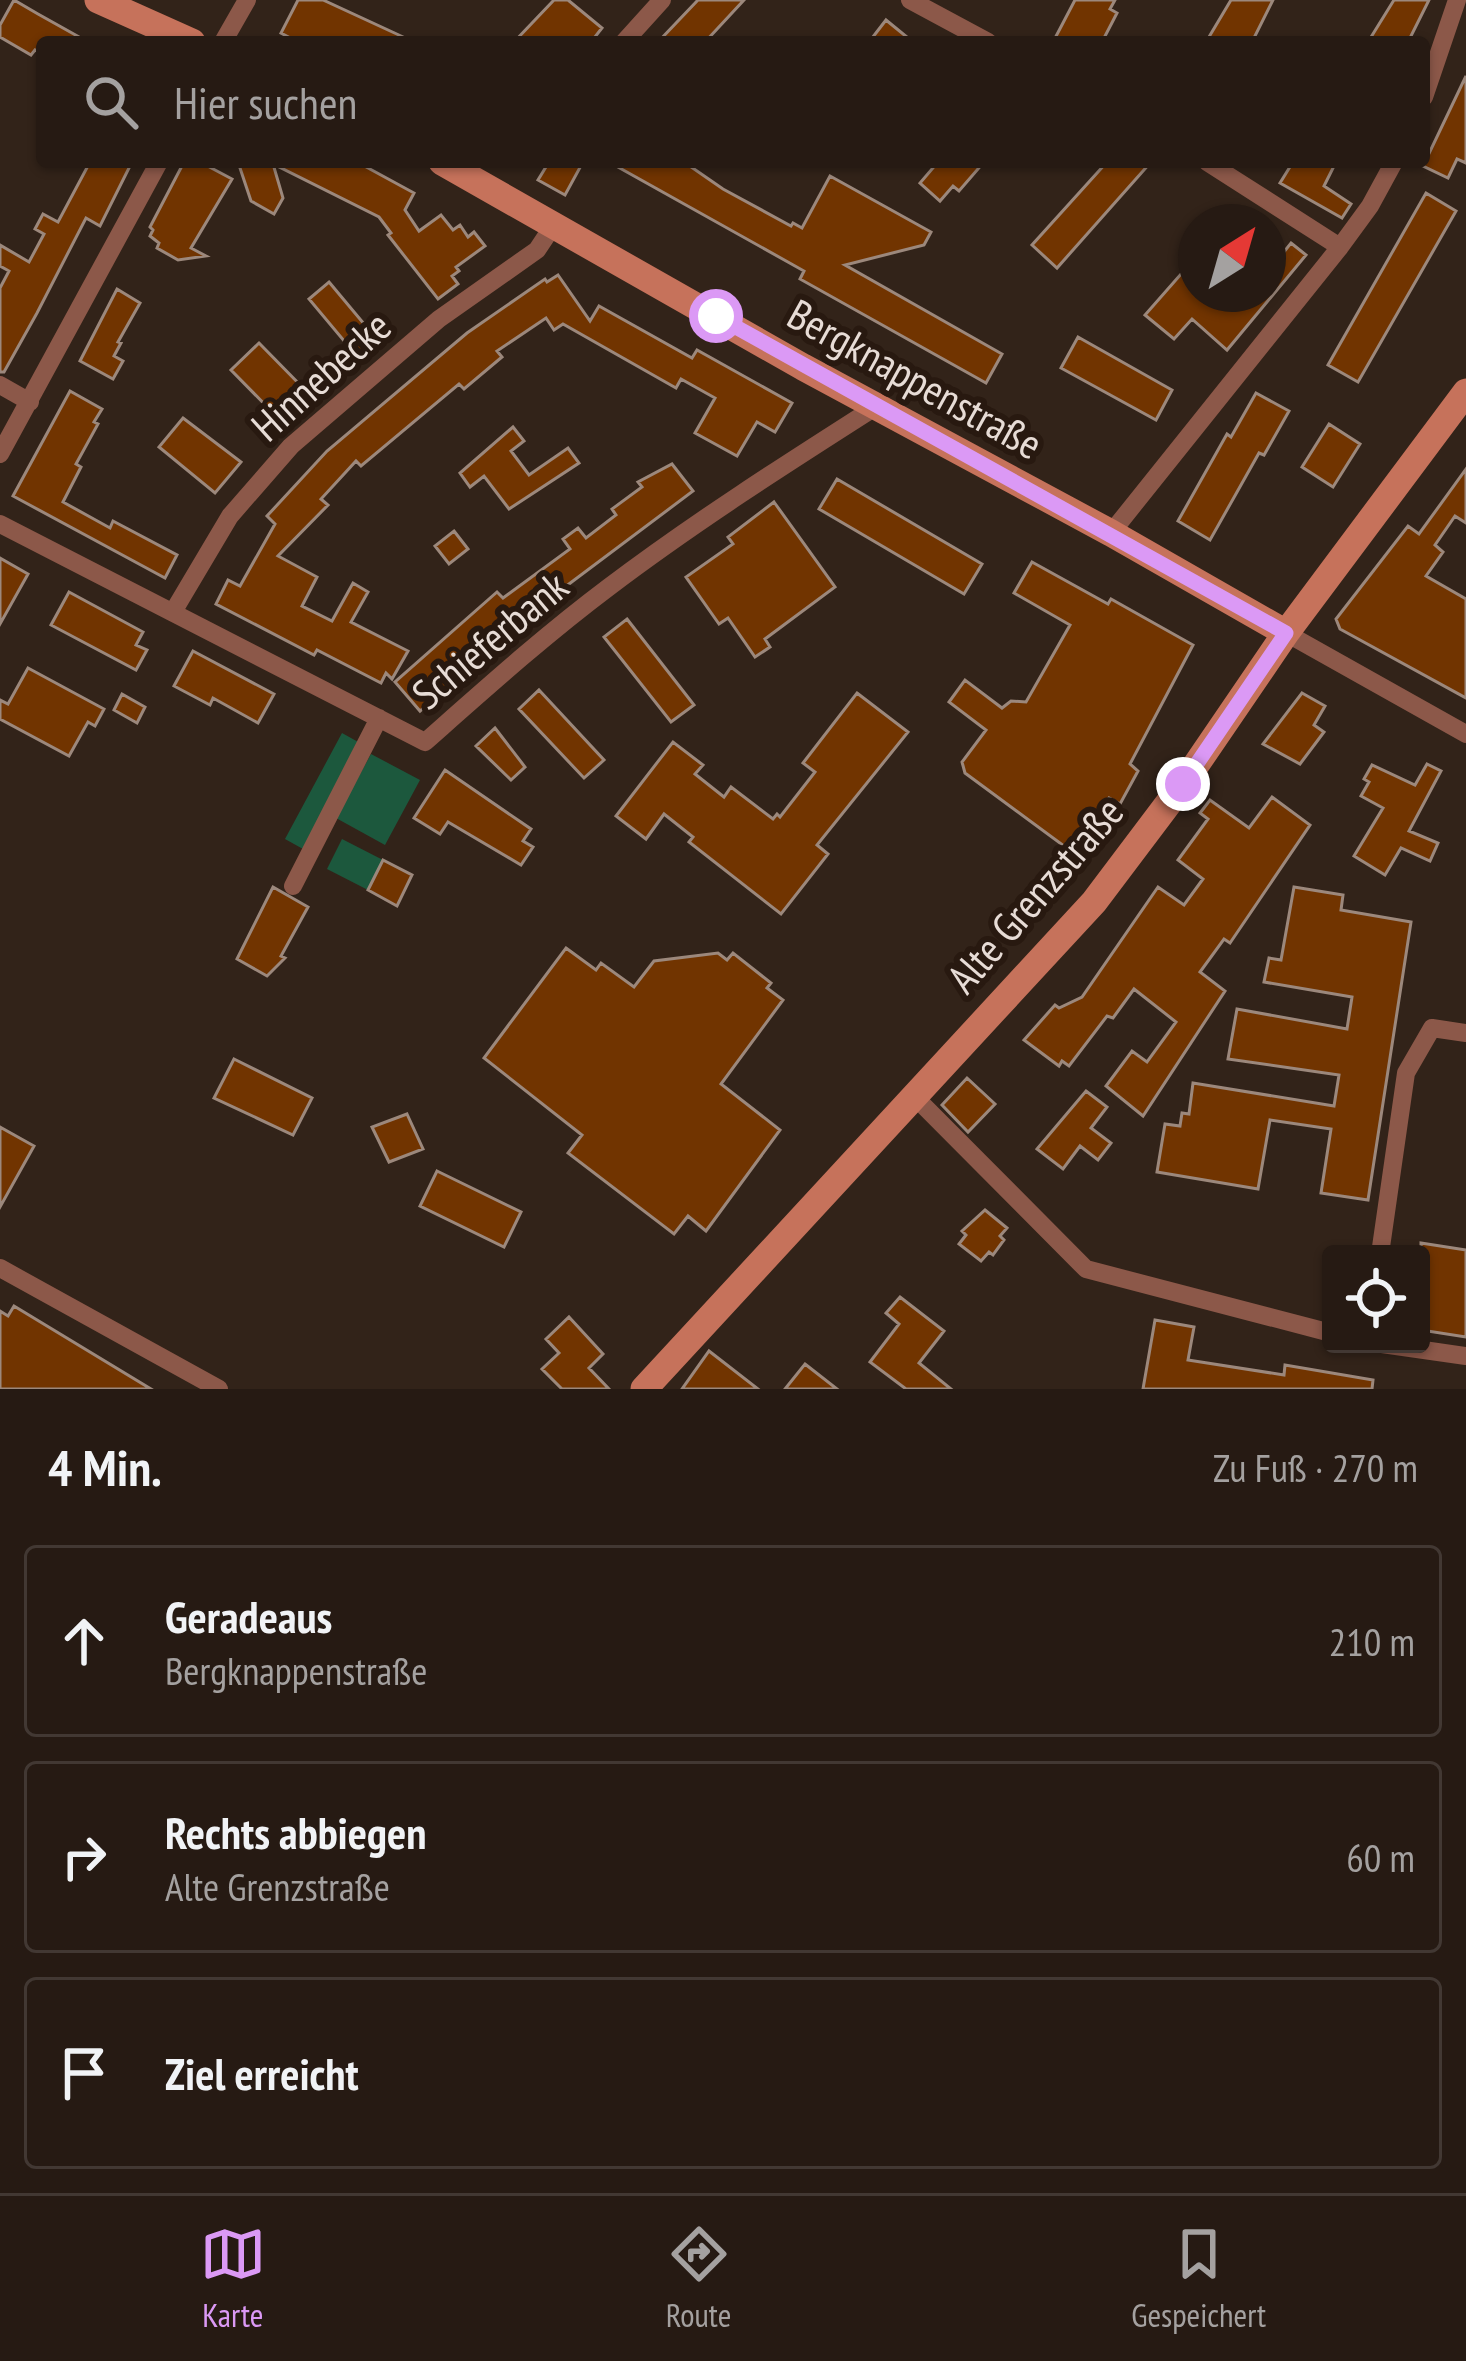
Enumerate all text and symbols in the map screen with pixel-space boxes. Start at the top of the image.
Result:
search box [36,36,1430,168]
icon: search [78,69,144,135]
text: Hier suchen [174,73,357,131]
north arrow [1178,204,1286,312]
street label: Bergknappenstraße [778,286,1052,471]
route start [689,289,743,343]
street label: Hinnebecke [239,299,402,453]
street label: Schieferbank [400,558,579,721]
route end [1156,757,1210,811]
street label: Alte Grenzstraße [934,785,1135,1004]
map controls [1322,1245,1430,1353]
button: locate [1322,1245,1430,1353]
text: 4 Min. [48,1434,162,1500]
text: Zu Fuß · 270 m [1213,1442,1418,1493]
text: Geradeaus [165,1587,332,1645]
icon: ahead [51,1608,117,1674]
text: 210 m [1329,1616,1415,1667]
text: Bergknappenstraße [165,1645,427,1696]
text: Rechts abbiegen [165,1803,426,1861]
icon: right [51,1824,117,1890]
text: 60 m [1346,1832,1415,1883]
text: Alte Grenzstraße [165,1861,390,1912]
icon: arrive [51,2040,117,2106]
text: Ziel erreicht [165,2044,359,2102]
tab: Karte [200,2221,266,2336]
tab: Route [666,2221,732,2336]
tab: Gespeichert [1131,2221,1266,2336]

